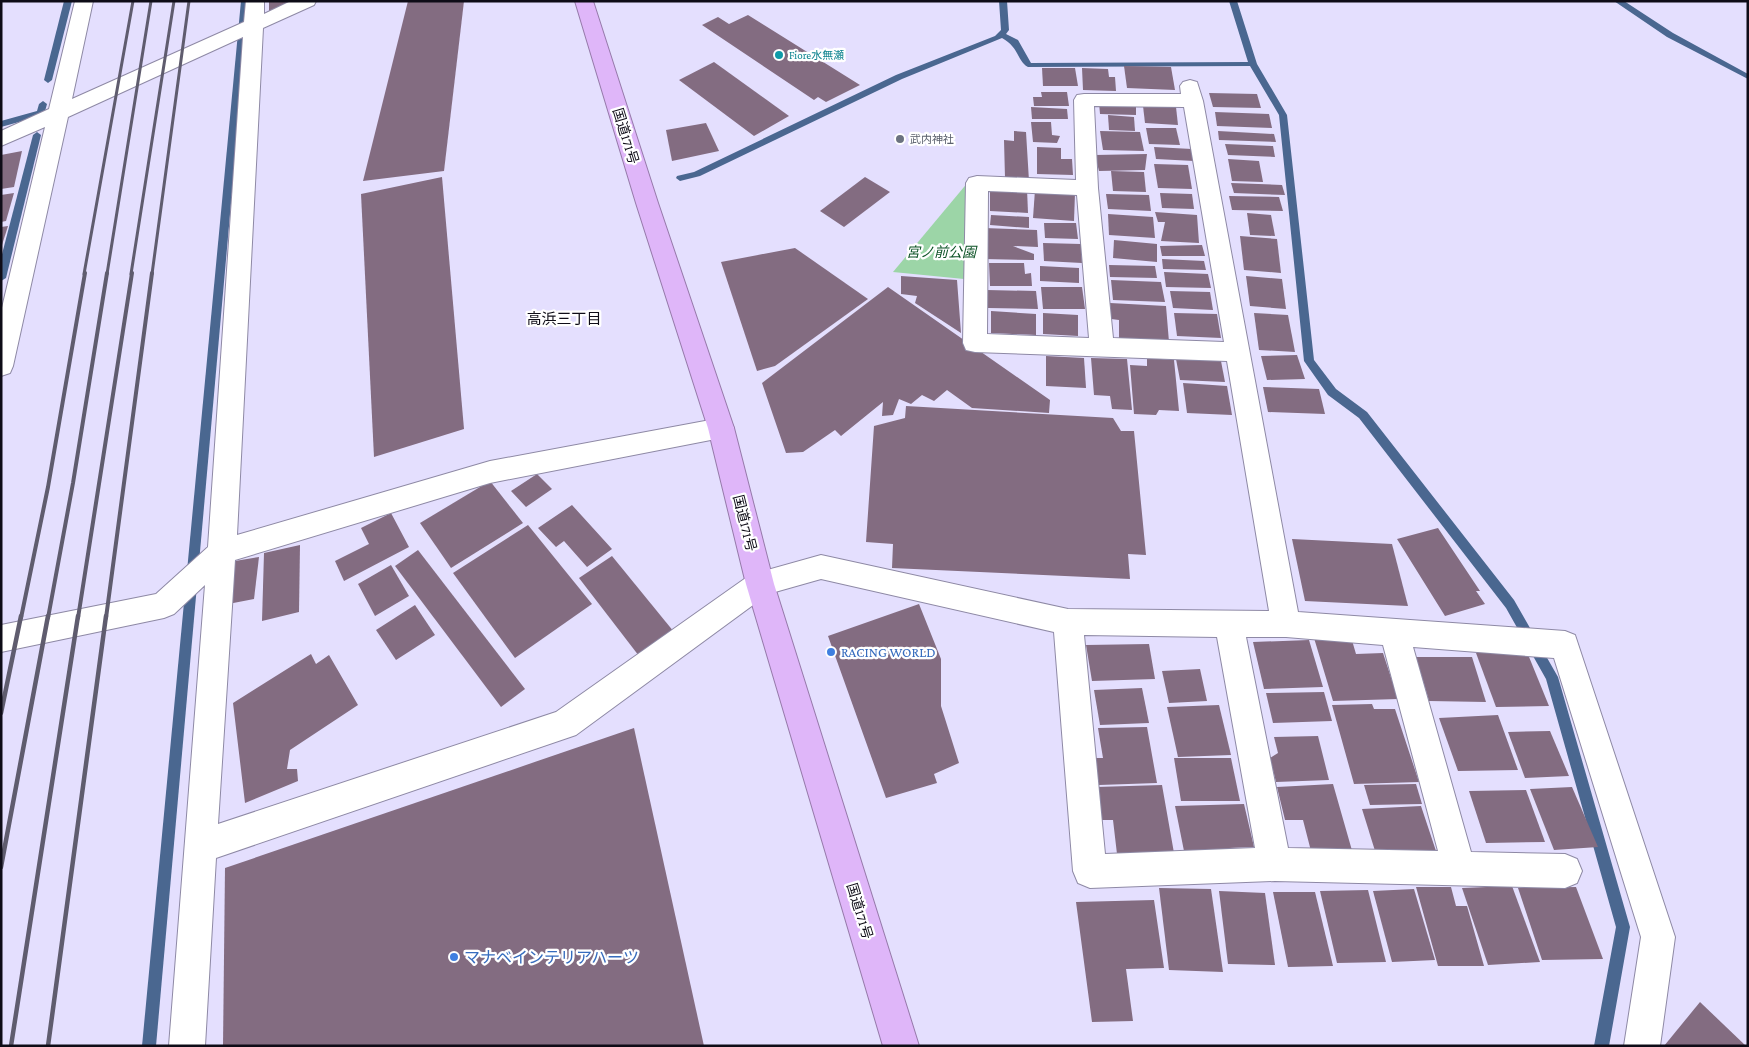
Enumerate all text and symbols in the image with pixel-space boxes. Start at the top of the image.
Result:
marker: Fiore水無瀬 [773,49,785,61]
place label: Fiore水無瀬 [789,49,844,61]
street label: 国道171号 [610,106,642,166]
marker: 武内神社 [894,133,906,145]
place label: 武内神社 [910,133,954,145]
park label: 宮ノ前公園 [906,244,978,260]
district label: 高浜三丁目 [526,311,602,327]
street label: 国道171号 [730,493,760,553]
place label: RACING WORLD [841,644,936,660]
marker: RACING WORLD [825,646,837,658]
street label: 国道171号 [844,881,876,941]
place label: マナベインテリアハーツ [464,949,639,966]
marker: マナベインテリアハーツ [448,951,460,963]

